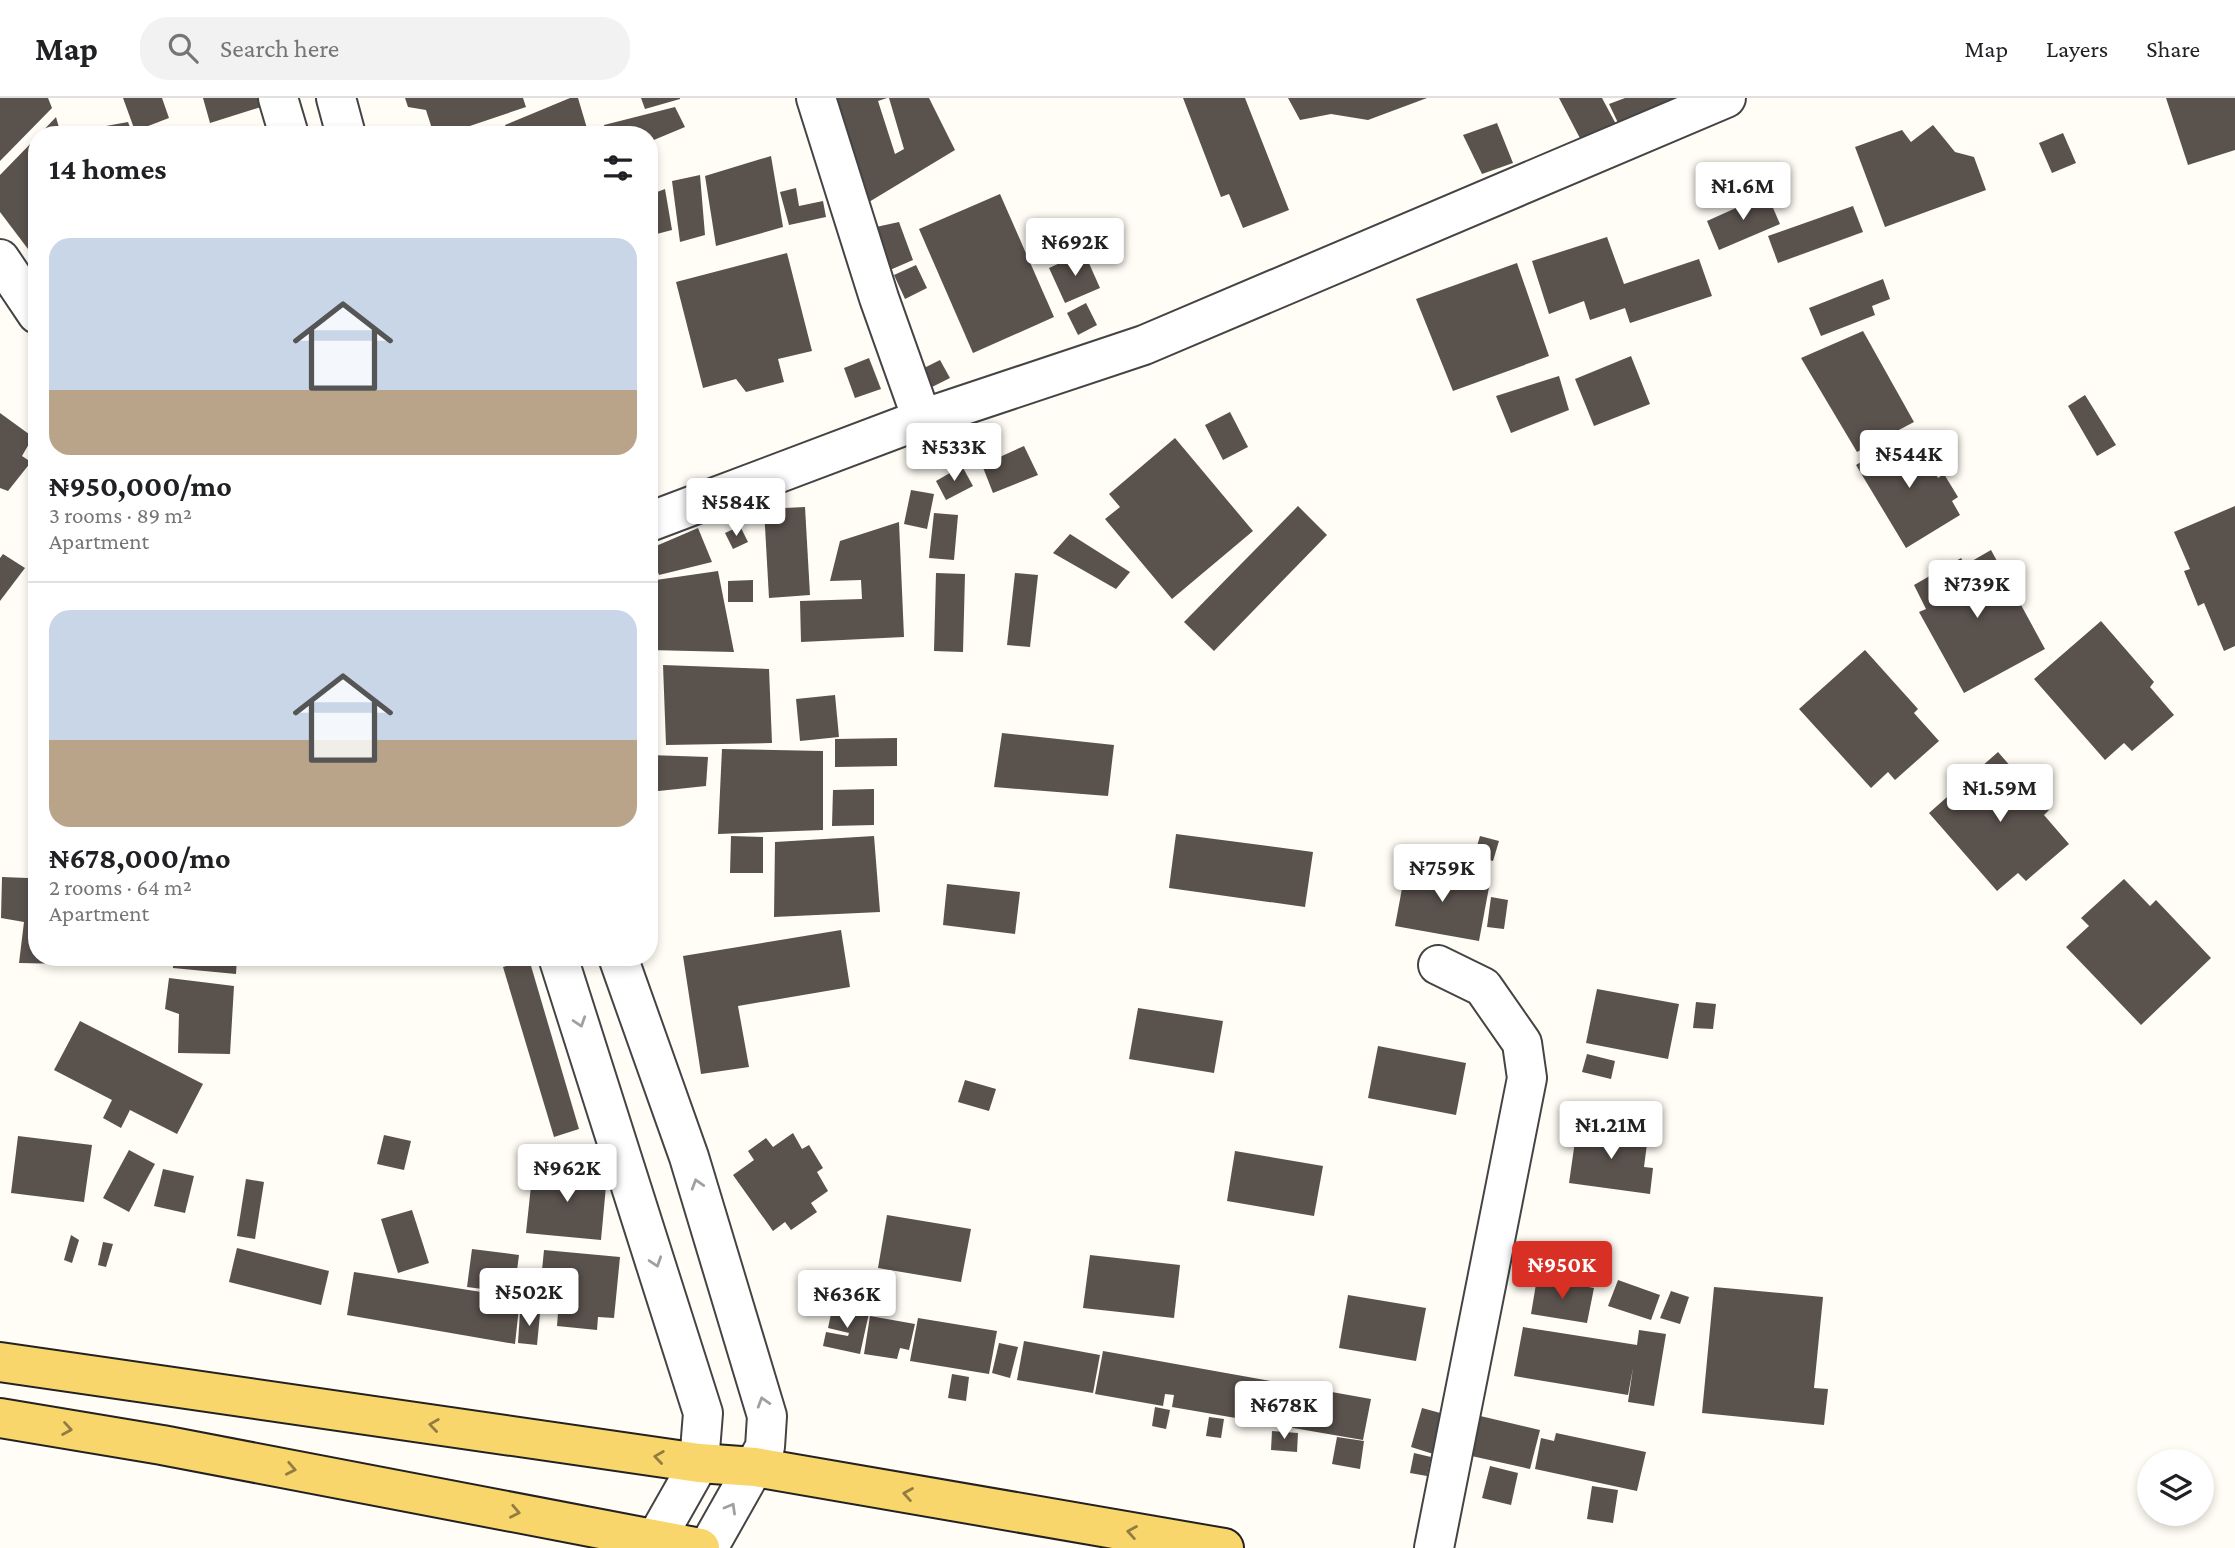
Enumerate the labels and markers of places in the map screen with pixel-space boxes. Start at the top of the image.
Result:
pin: ₦1.6M [1694,162,1792,222]
pin: ₦692K [1026,218,1124,278]
pin: ₦533K [905,424,1003,483]
pin: ₦544K [1860,430,1958,490]
pin: ₦584K [687,478,785,538]
pin: ₦739K [1928,560,2026,620]
pin: ₦1.59M [1943,764,2057,824]
pin: ₦759K [1393,844,1491,904]
pin: ₦1.21M [1554,1102,1668,1161]
pin: ₦962K [518,1144,616,1204]
pin: ₦950K [1513,1242,1611,1301]
pin: ₦502K [480,1268,578,1328]
pin: ₦636K [798,1270,896,1330]
pin: ₦678K [1235,1382,1333,1441]

